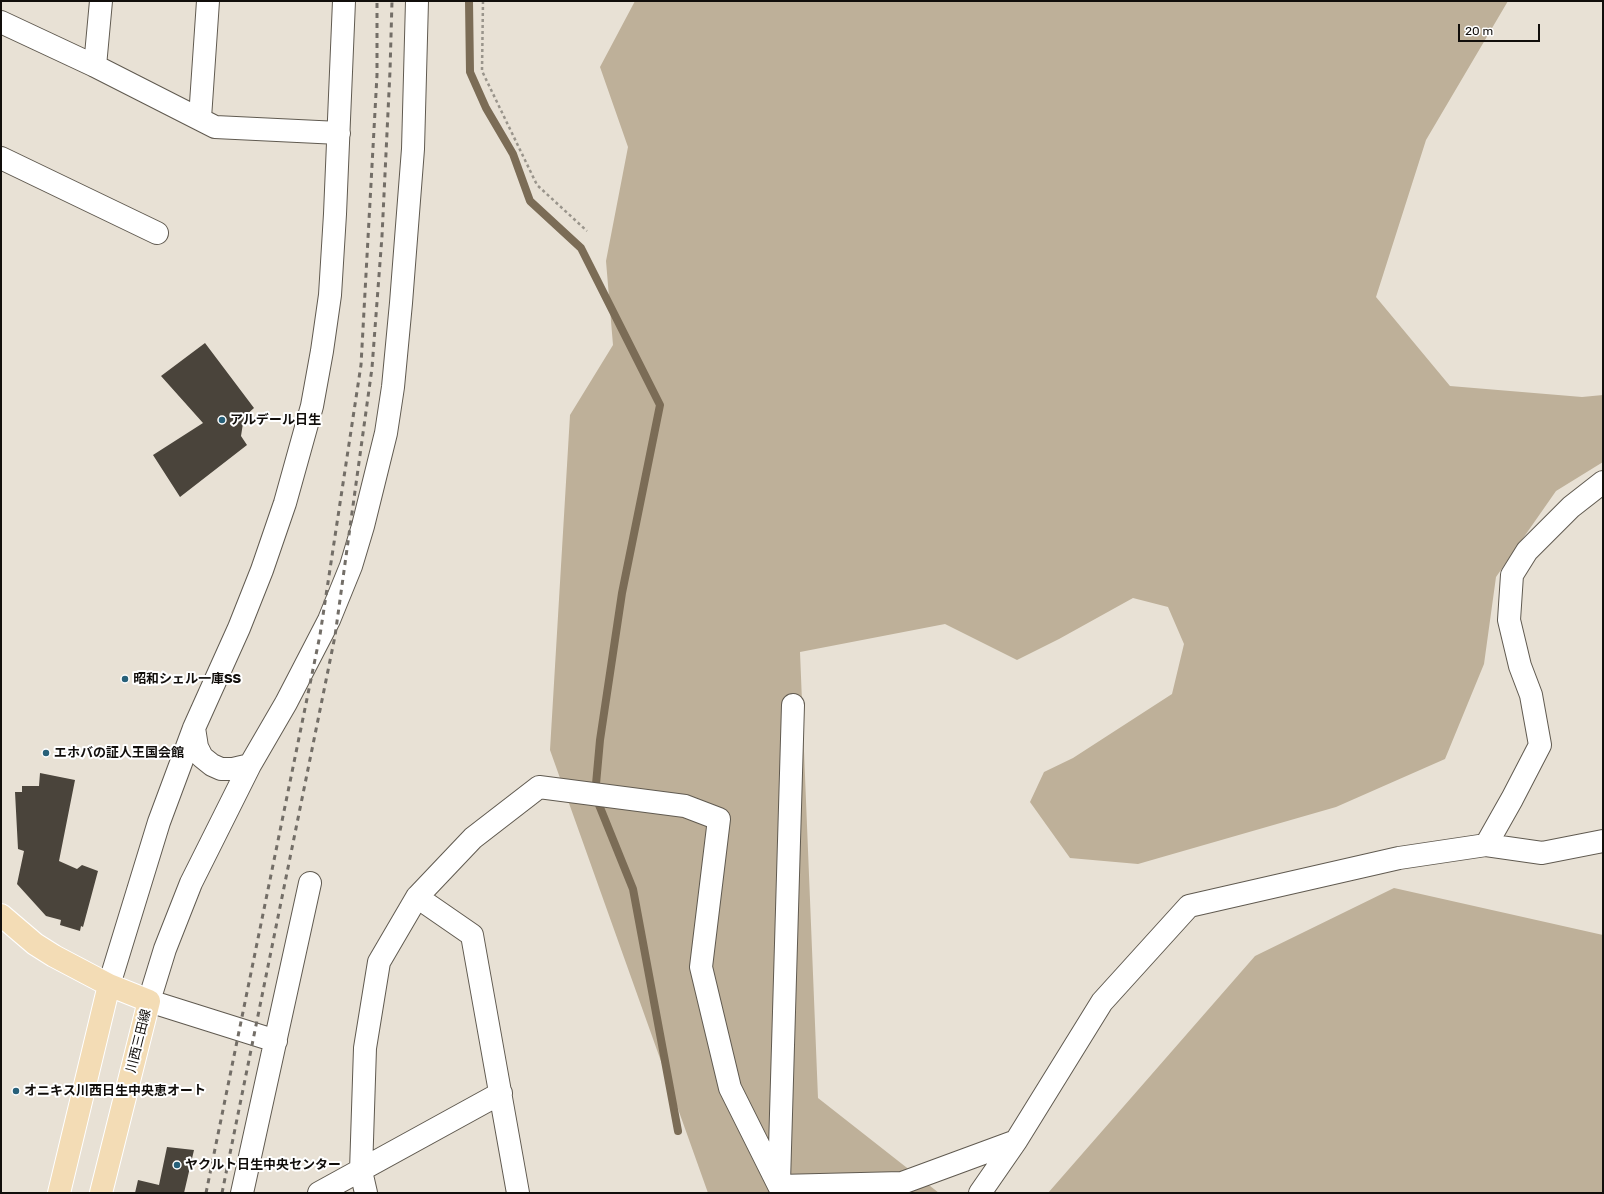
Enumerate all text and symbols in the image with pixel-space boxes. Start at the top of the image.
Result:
scale bar [1460,16,1542,42]
text: 20 m [1465,24,1493,38]
place label: アルデール日生 [230,412,321,428]
marker: アルデール日生 [217,415,227,425]
place label: 昭和シェル一庫SS [133,671,241,687]
marker: 昭和シェル一庫SS [120,674,130,684]
place label: エホバの証人王国会館 [54,745,184,761]
marker: エホバの証人王国会館 [41,748,51,758]
street label: 川西三田線 [124,1008,154,1074]
place label: オニキス川西日生中央恵オート [24,1083,206,1099]
marker: オニキス川西日生中央恵オート [11,1086,21,1096]
place label: ヤクルト日生中央センター [185,1157,341,1173]
marker: ヤクルト日生中央センター [172,1160,182,1170]

